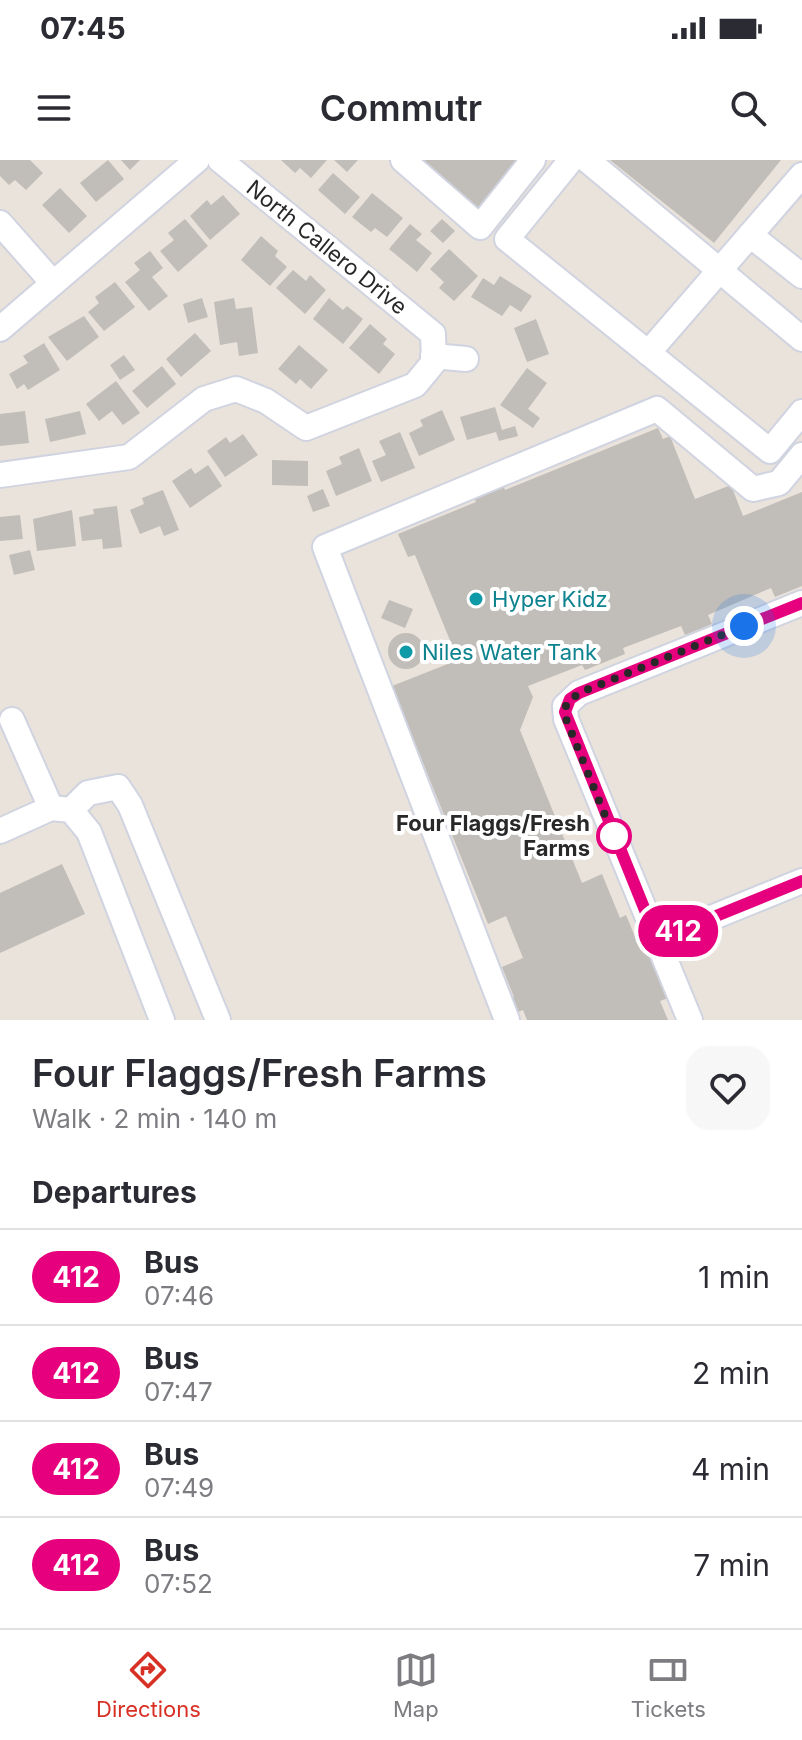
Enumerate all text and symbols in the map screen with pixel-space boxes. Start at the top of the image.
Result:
text: 07:45 [40,10,126,46]
icon: menu [32,86,76,130]
text: Commutr [320,86,482,130]
icon: search [726,86,770,130]
street label: North Callero Drive [242,174,412,320]
place label: Hyper Kidz [492,586,608,612]
marker: Hyper Kidz [467,590,485,608]
your location [724,606,764,646]
place label: Niles Water Tank [422,639,597,665]
marker: Niles Water Tank [397,643,415,661]
place label: Four Flaggs/Fresh Farms [396,810,590,861]
marker: Four Flaggs/Fresh Farms [597,819,631,853]
line badge: 412 [632,905,724,957]
text: 412 [654,914,702,948]
button: heart [686,1046,770,1130]
text: Four Flaggs/Fresh Farms [32,1050,487,1096]
text: Walk · 2 min · 140 m [32,1103,277,1134]
text: Departures [32,1174,197,1210]
text: Bus [144,1244,199,1280]
text: 1 min [698,1259,770,1295]
text: 412 [52,1260,100,1294]
text: 07:46 [144,1280,214,1311]
text: Bus [144,1340,199,1376]
text: 2 min [692,1355,770,1391]
text: 412 [52,1356,100,1390]
text: 07:47 [144,1376,213,1407]
text: Bus [144,1436,199,1472]
text: 4 min [691,1451,770,1487]
text: 412 [52,1452,100,1486]
text: 07:49 [144,1472,214,1503]
text: Bus [144,1532,199,1568]
text: 7 min [693,1547,770,1583]
text: 412 [52,1548,100,1582]
text: 07:52 [144,1568,213,1599]
tab: Directions [96,1648,201,1722]
tab: Map [393,1648,439,1722]
tab: Tickets [631,1648,706,1722]

